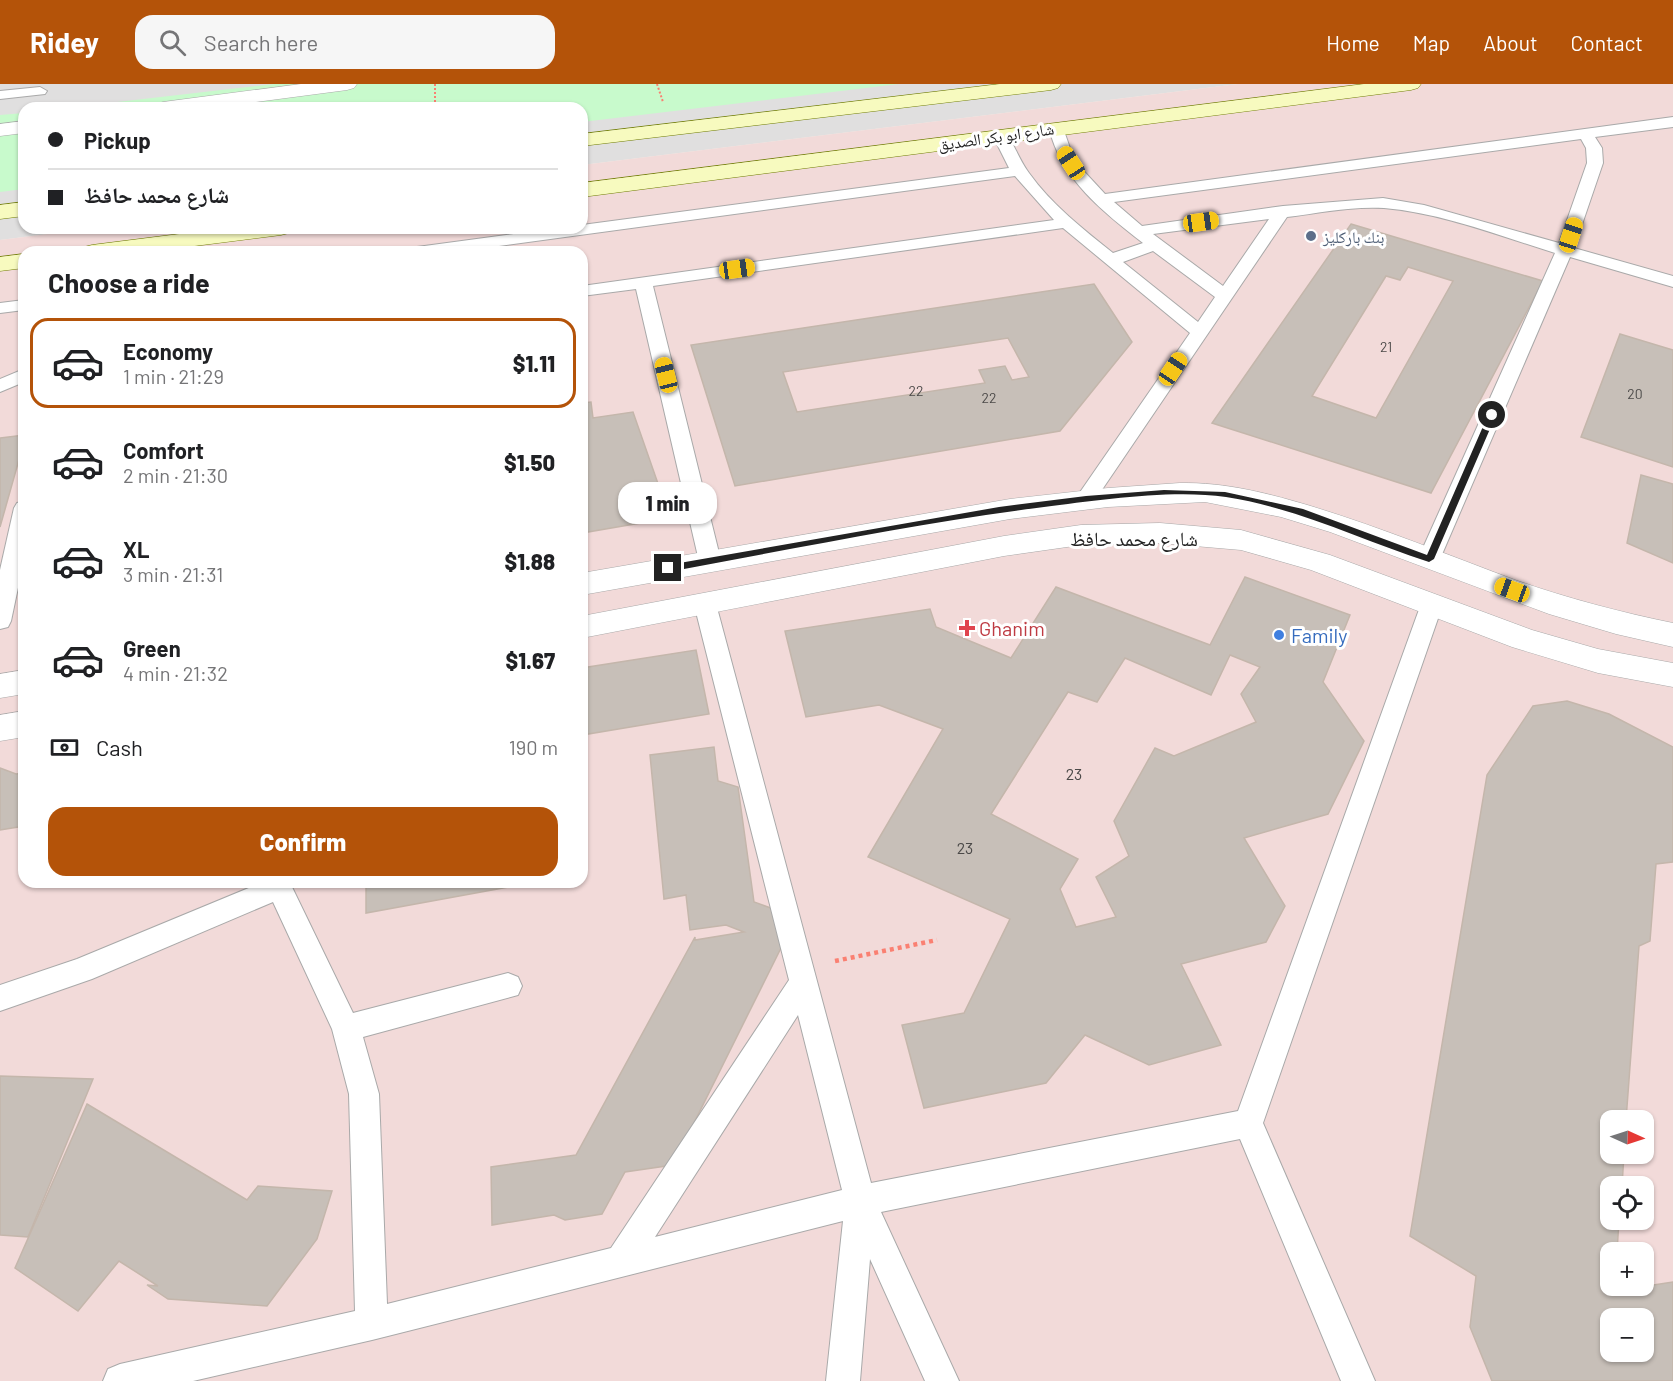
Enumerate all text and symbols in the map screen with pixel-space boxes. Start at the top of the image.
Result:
search box [135,15,555,69]
text: Ridey [30,25,99,59]
icon: search [156,26,189,59]
text: Search here [204,29,318,55]
text: Home [1326,30,1380,55]
text: Map [1413,30,1450,55]
text: About [1483,30,1538,55]
text: Contact [1571,30,1643,55]
street label: شارع ابو بكر الصديق [937,118,1055,156]
text: Pickup [84,127,151,153]
car [1054,143,1088,183]
text: شارع محمد حافظ [84,181,229,207]
car [1182,211,1220,233]
car [1557,215,1585,255]
place label: بنك باركليز [1322,227,1384,247]
marker: بنك باركليز [1304,229,1318,243]
car [718,258,756,280]
text: Choose a ride [48,266,210,298]
icon: car [51,336,105,390]
text: Economy [123,338,213,364]
house number: 21 [1380,338,1392,355]
car [1155,349,1191,389]
text: $1.11 [513,350,555,376]
car [653,355,679,395]
text: 1 min · 21:29 [123,364,224,388]
house number: 22 [908,382,924,399]
house number: 20 [1627,385,1643,402]
house number: 22 [981,389,997,406]
route start [1478,401,1505,428]
icon: car [51,435,105,489]
text: Comfort [123,437,204,463]
text: $1.50 [504,449,555,475]
text: 2 min · 21:30 [123,463,228,487]
callout: 1 min [618,481,718,523]
text: 1 min [646,491,689,515]
street label: شارع محمد حافظ [1070,526,1198,552]
icon: car [51,534,105,588]
text: XL [123,536,149,562]
text: $1.88 [504,548,555,574]
route end [654,554,681,581]
text: 3 min · 21:31 [123,562,223,586]
car [1492,575,1532,605]
place label: Ghanim [979,616,1045,640]
marker: Ghanim [960,621,974,635]
place label: Family [1291,623,1347,647]
marker: Family [1272,628,1286,642]
icon: car [51,633,105,687]
text: Green [123,635,181,661]
text: $1.67 [506,647,555,673]
text: 4 min · 21:32 [123,661,228,685]
icon: cash [48,731,81,764]
text: Cash [96,734,143,760]
text: 190 m [509,735,558,759]
house number: 23 [1066,764,1082,783]
button: Confirm [48,807,558,876]
house number: 23 [957,838,973,857]
north arrow [1600,1110,1654,1164]
map controls [1600,1110,1654,1362]
button: locate [1600,1176,1654,1230]
button: + [1600,1242,1654,1296]
button: − [1600,1308,1654,1362]

